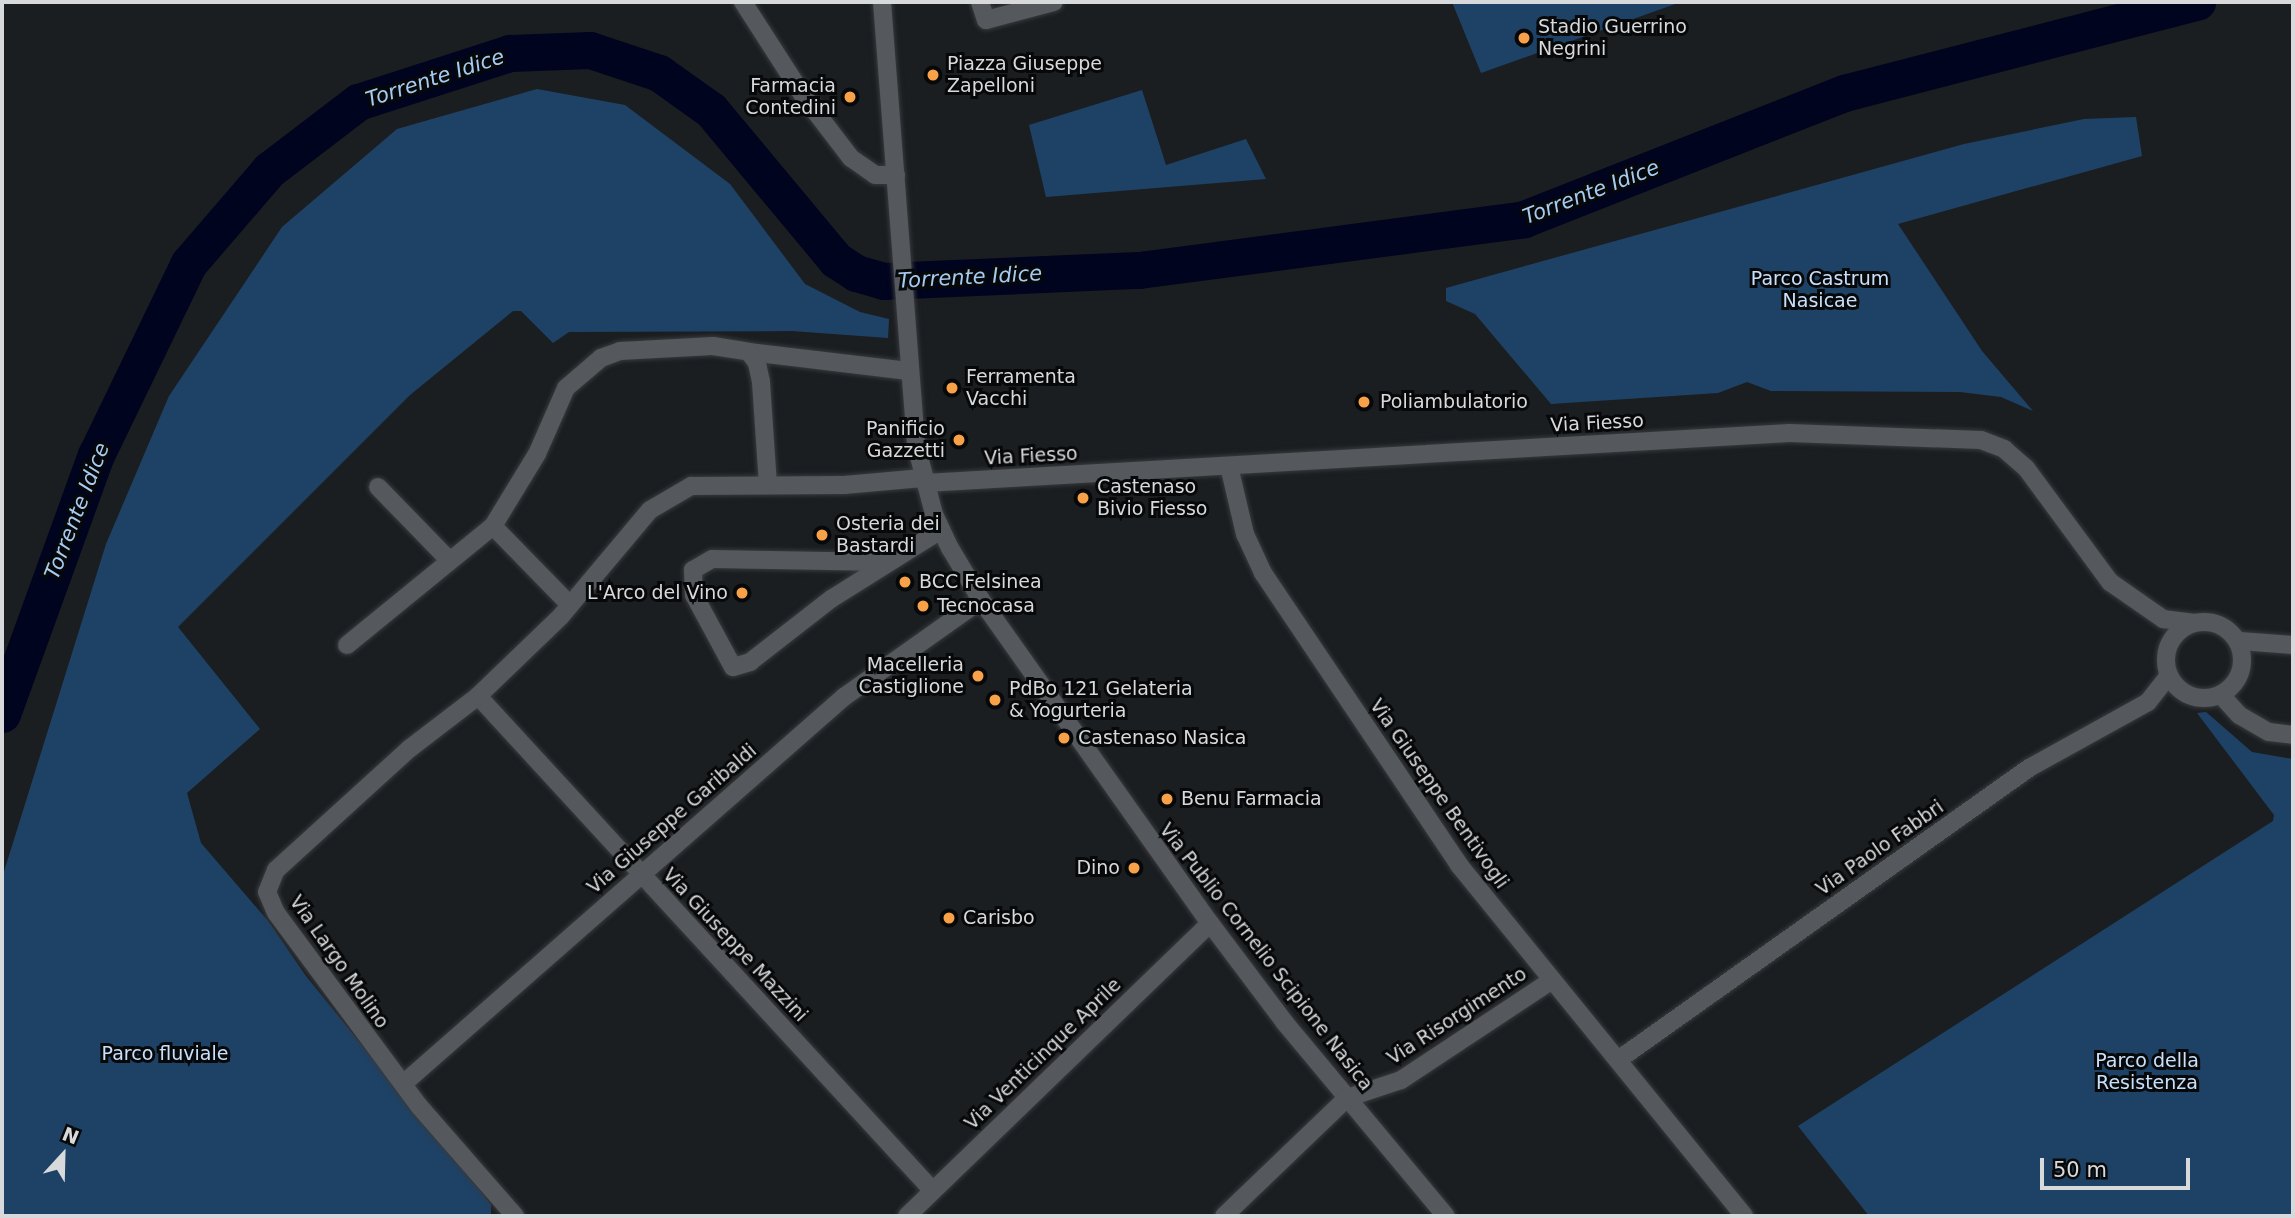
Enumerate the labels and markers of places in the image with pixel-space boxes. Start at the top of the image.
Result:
place label: Stadio Guerrino Negrini [1538,16,1687,60]
marker: Stadio Guerrino Negrini [1516,30,1532,46]
place label: Piazza Giuseppe Zapelloni [947,53,1102,97]
marker: Piazza Giuseppe Zapelloni [925,67,941,83]
place label: Farmacia Contedini [745,75,836,119]
marker: Farmacia Contedini [842,89,858,105]
place label: Ferramenta Vacchi [966,366,1076,410]
marker: Ferramenta Vacchi [944,380,960,396]
place label: Poliambulatorio [1380,391,1528,413]
marker: Poliambulatorio [1354,392,1374,412]
place label: Panificio Gazzetti [866,418,945,462]
marker: Panificio Gazzetti [951,432,967,448]
place label: Castenaso Bivio Fiesso [1097,476,1207,520]
marker: Castenaso Bivio Fiesso [1075,490,1091,506]
place label: Osteria dei Bastardi [836,513,940,557]
marker: Osteria dei Bastardi [814,527,830,543]
place label: BCC Felsinea [919,571,1042,593]
marker: BCC Felsinea [897,574,913,590]
place label: L'Arco del Vino [587,582,728,604]
marker: L'Arco del Vino [734,585,750,601]
place label: Tecnocasa [937,595,1035,617]
marker: Tecnocasa [915,598,931,614]
place label: Macelleria Castiglione [858,654,964,698]
marker: Macelleria Castiglione [970,668,986,684]
place label: PdBo 121 Gelateria & Yogurteria [1009,678,1193,722]
marker: PdBo 121 Gelateria & Yogurteria [987,692,1003,708]
place label: Castenaso Nasica [1078,727,1246,749]
marker: Castenaso Nasica [1056,730,1072,746]
place label: Benu Farmacia [1181,788,1322,810]
marker: Benu Farmacia [1159,791,1175,807]
place label: Dino [1076,857,1120,879]
marker: Dino [1126,860,1142,876]
place label: Carisbo [963,907,1035,929]
marker: Carisbo [941,910,957,926]

